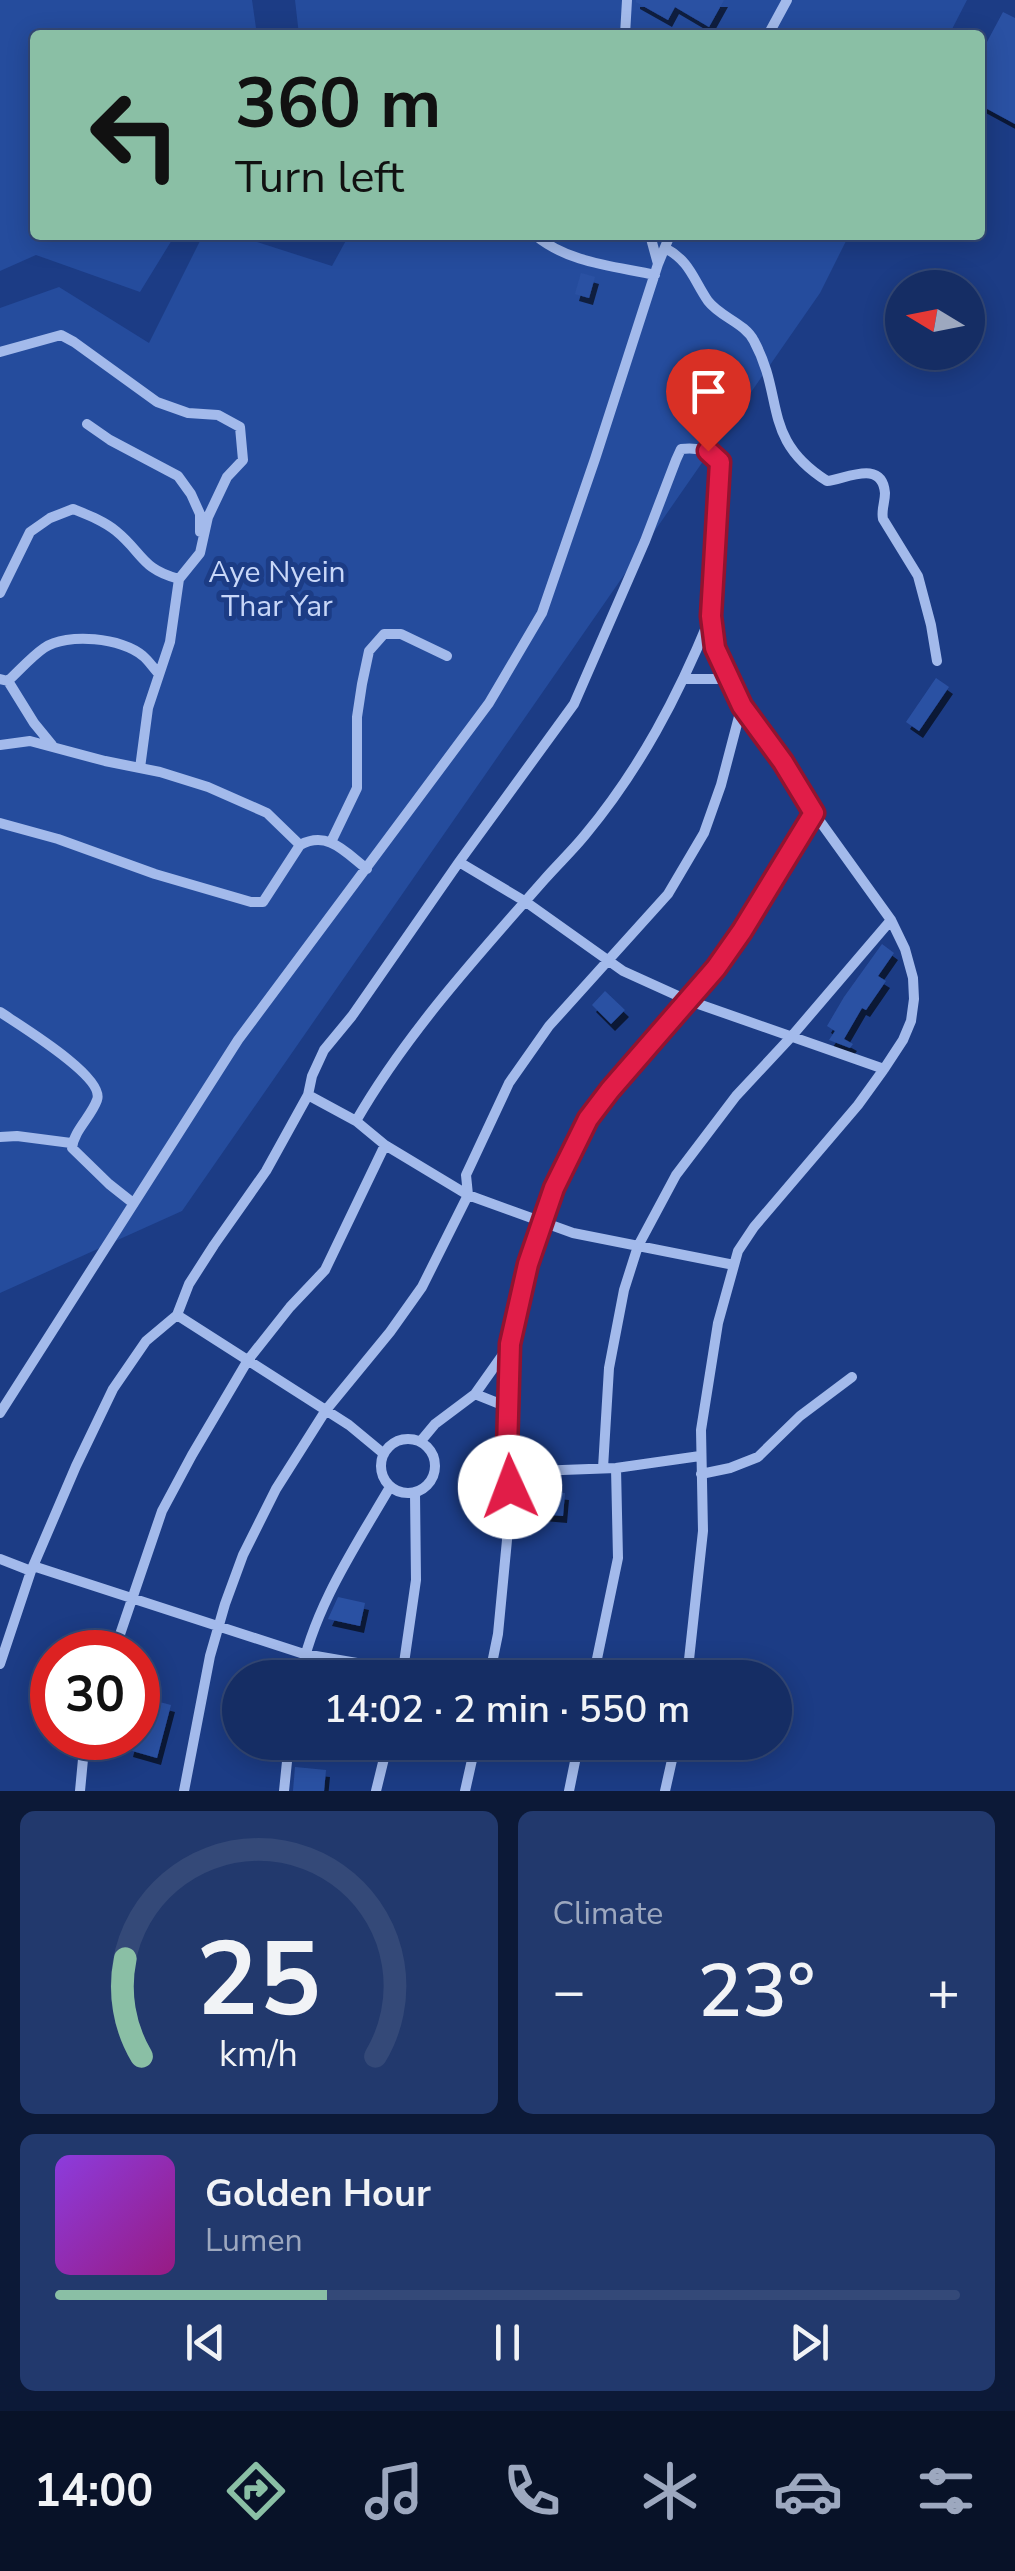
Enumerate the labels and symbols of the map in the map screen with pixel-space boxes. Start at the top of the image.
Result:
north arrow [885,270,985,370]
pin [666,349,751,452]
park label: Aye Nyein Thar Yar [208,552,346,627]
position arrow [458,1435,562,1539]
speed limit sign: 30 [30,1630,160,1760]

